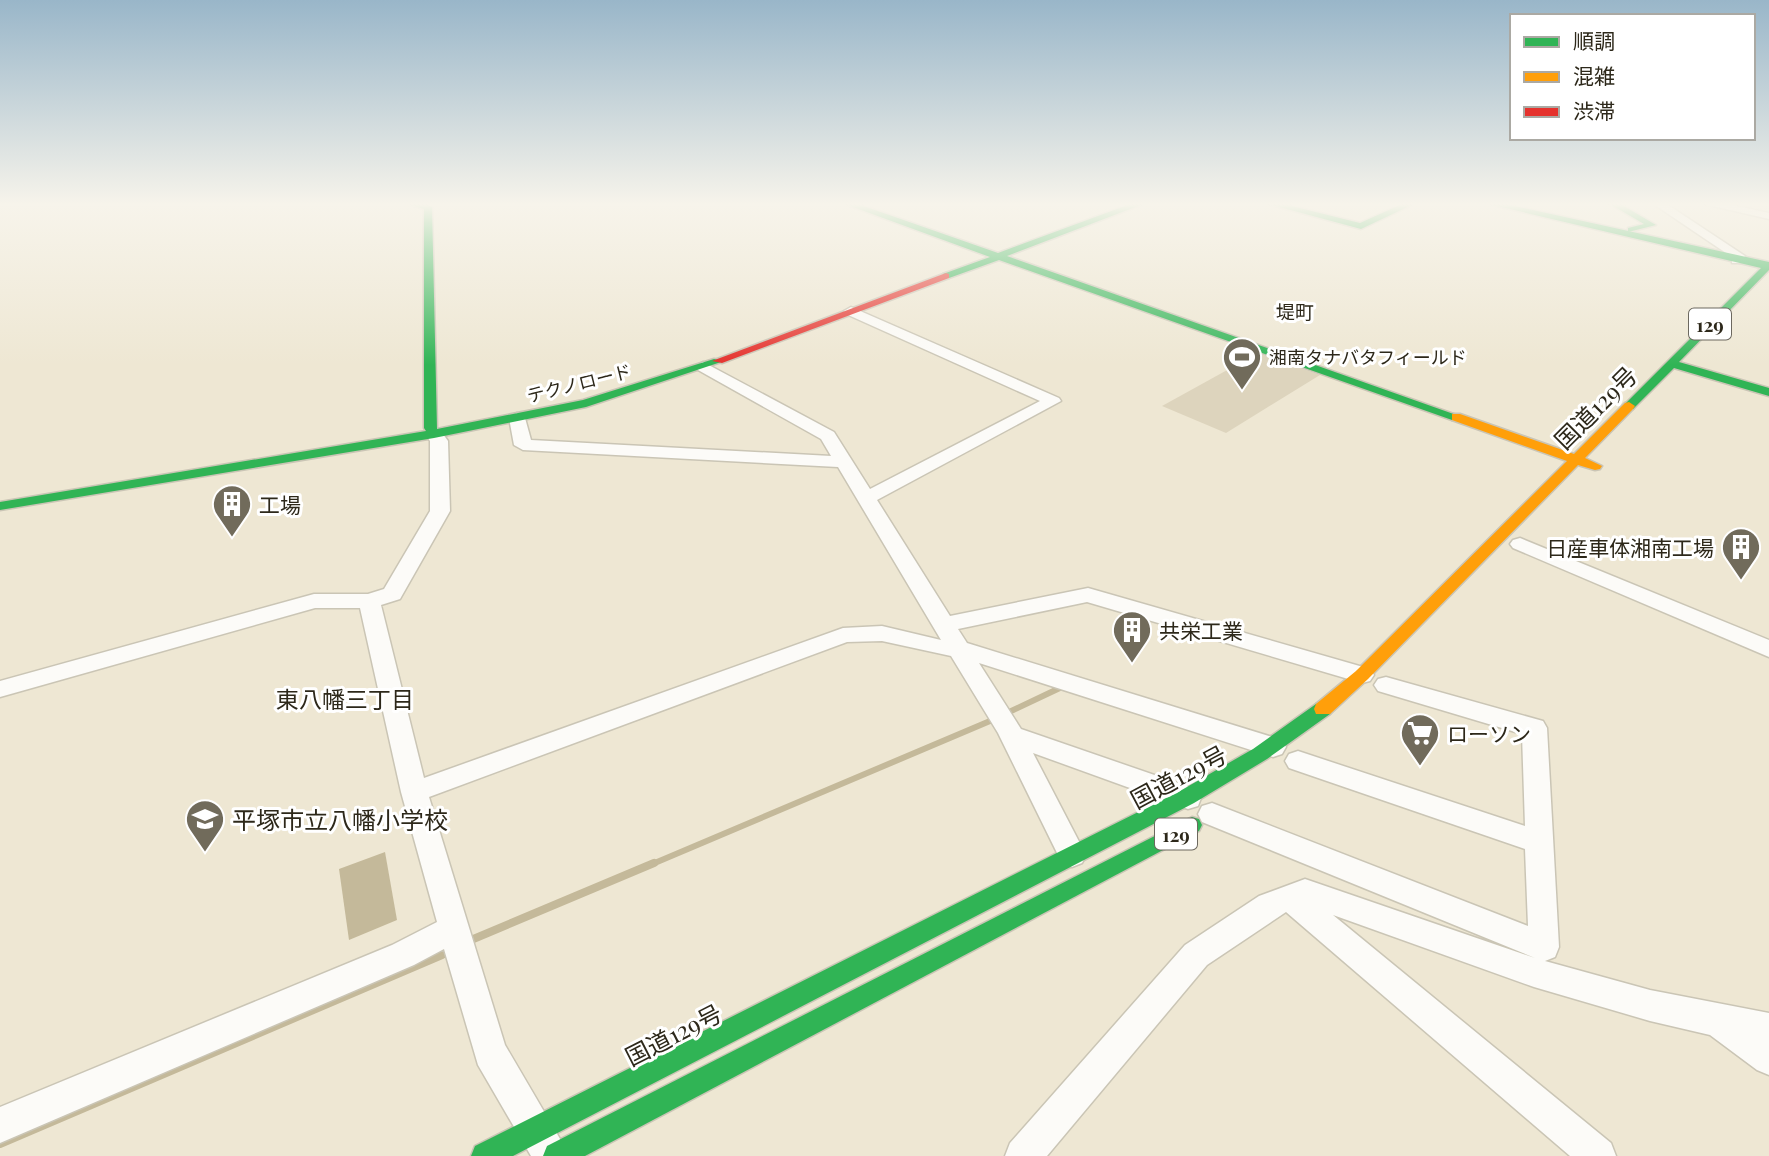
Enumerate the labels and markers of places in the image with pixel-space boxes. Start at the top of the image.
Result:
sports icon: 湘南タナバタフィールド [1221,336,1263,391]
place label: 湘南タナバタフィールド [1269,345,1467,369]
building icon: 工場 [211,483,253,538]
place label: 工場 [259,490,301,518]
building icon: 日産車体湘南工場 [1720,526,1762,581]
place label: 日産車体湘南工場 [1546,533,1714,561]
building icon: 共栄工業 [1111,609,1153,664]
place label: 共栄工業 [1159,616,1243,644]
supermarket icon: ローソン [1399,712,1441,767]
place label: ローソン [1447,719,1531,747]
school or university icon: 平塚市立八幡小学校 [184,798,226,853]
place label: 平塚市立八幡小学校 [232,803,448,835]

